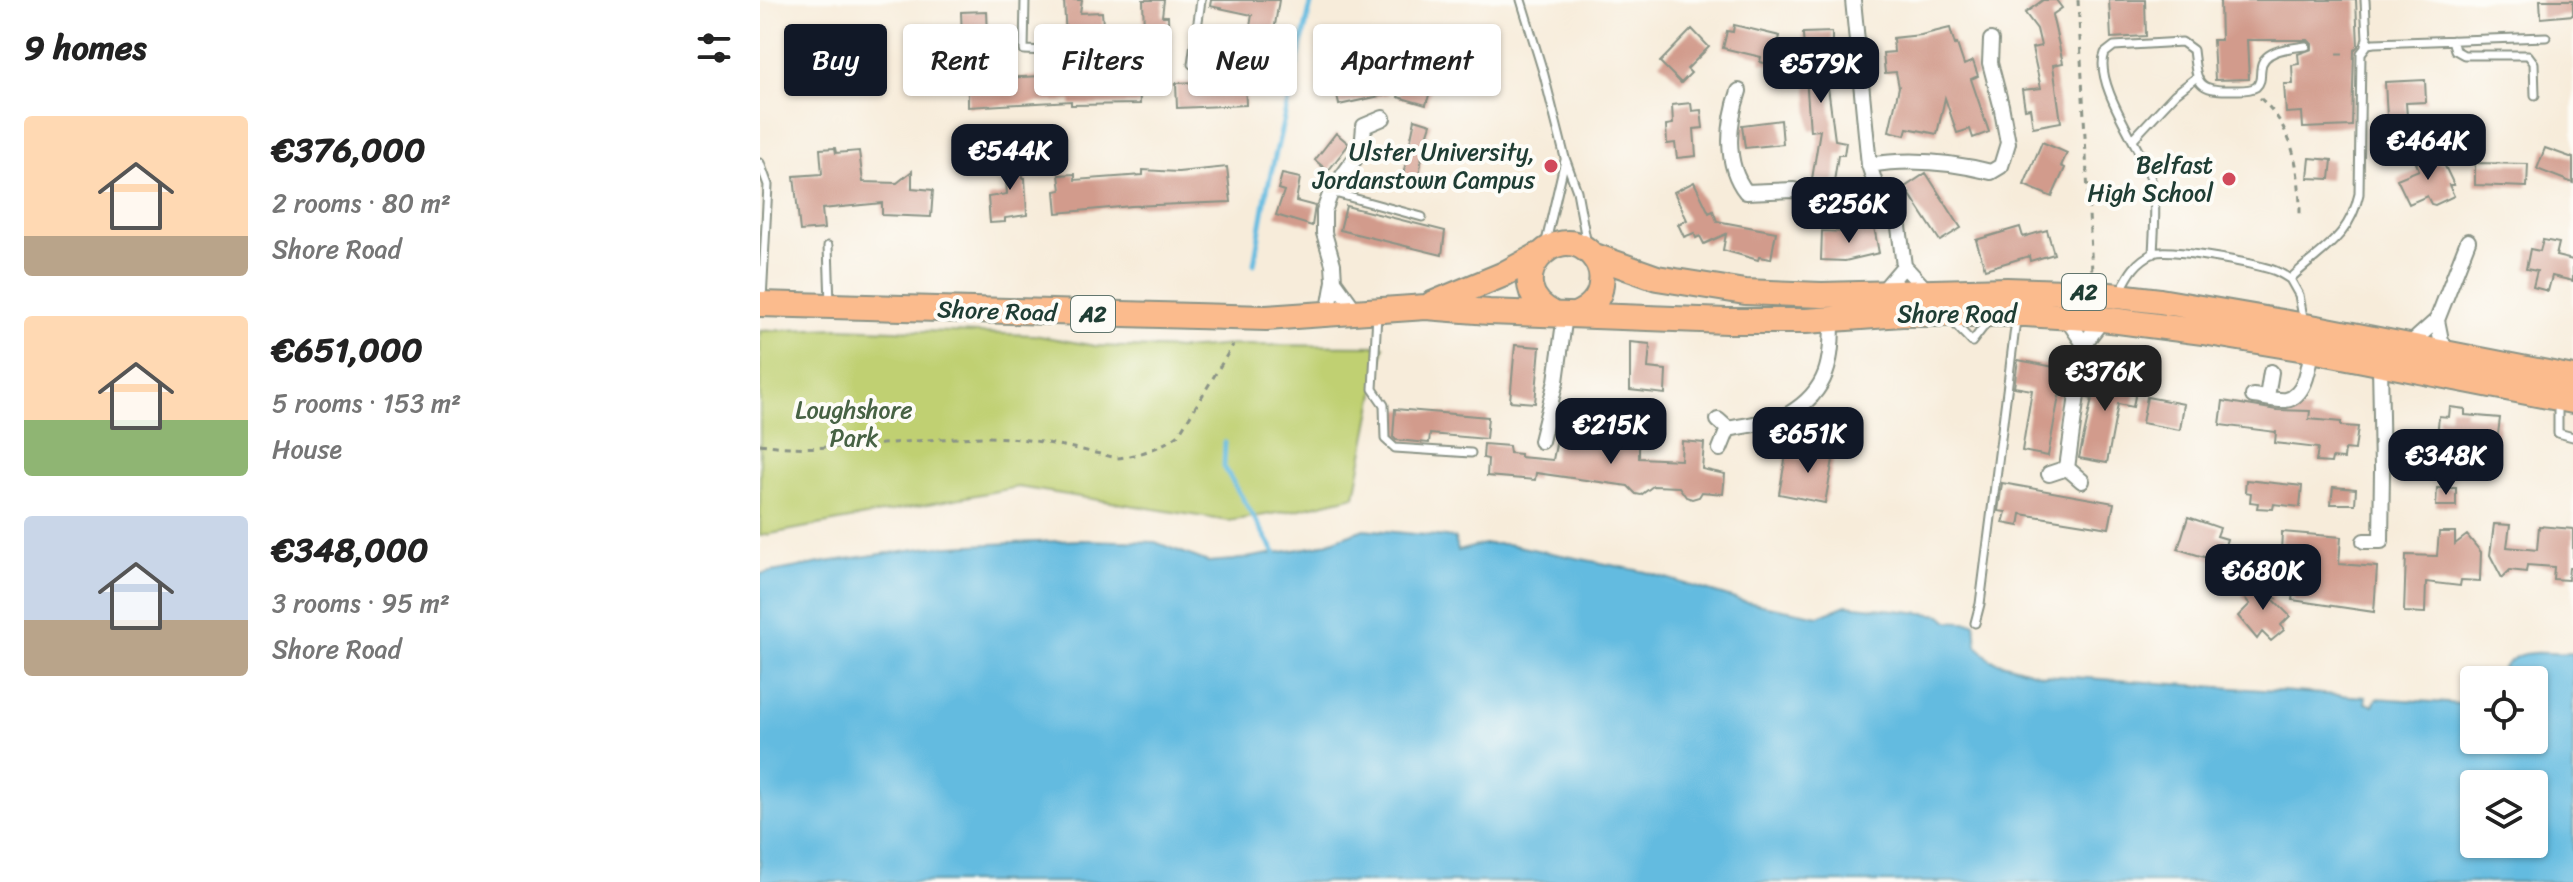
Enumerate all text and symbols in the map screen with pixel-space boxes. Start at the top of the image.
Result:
text: 9 homes [24,18,146,78]
chip: Buy [784,24,887,96]
chip: Rent [903,24,1018,96]
chip: Filters [1034,24,1172,96]
chip: New [1188,24,1297,96]
chip: Apartment [1313,24,1501,96]
icon: filters [692,26,736,70]
pin: €579K [1765,37,1877,105]
text: €579K [1781,40,1861,86]
pin: €464K [2372,114,2484,182]
text: €464K [2388,117,2468,163]
text: €376,000 [272,120,426,180]
pin: €544K [954,124,1066,192]
text: €544K [969,127,1051,173]
place label: Ulster University, Jordanstown Campus [1312,131,1536,201]
place label: Belfast High School [2088,144,2214,214]
icon: home [88,148,184,244]
marker: Ulster University, Jordanstown Campus [1542,157,1560,175]
marker: Belfast High School [2220,170,2238,188]
pin: €256K [1793,177,1905,245]
text: 2 rooms · 80 m² [272,180,451,226]
text: €256K [1810,180,1888,226]
text: Shore Road [272,226,401,272]
road number: A2 [2062,274,2106,310]
street label: Shore Road [937,288,1059,334]
street label: Shore Road [1897,293,2018,335]
road number: A2 [1071,296,1115,332]
text: €651,000 [272,320,423,380]
pin: €376K [2049,345,2161,413]
icon: home [88,348,184,444]
text: €376K [2067,348,2143,394]
text: 5 rooms · 153 m² [272,380,461,426]
park label: Loughshore Park [795,389,913,459]
pin: €215K [1555,398,1667,466]
text: €215K [1573,401,1649,447]
pin: €651K [1752,407,1864,475]
text: €651K [1771,410,1845,456]
text: House [272,426,342,472]
pin: €348K [2390,429,2502,497]
text: €348K [2406,432,2486,478]
text: €348,000 [272,520,429,580]
pin: €680K [2207,544,2319,612]
text: €680K [2223,547,2303,593]
icon: home [88,548,184,644]
text: 3 rooms · 95 m² [272,580,450,626]
text: Shore Road [272,626,401,672]
map controls [2460,666,2548,858]
button: locate [2460,666,2548,754]
button: layers [2460,770,2548,858]

